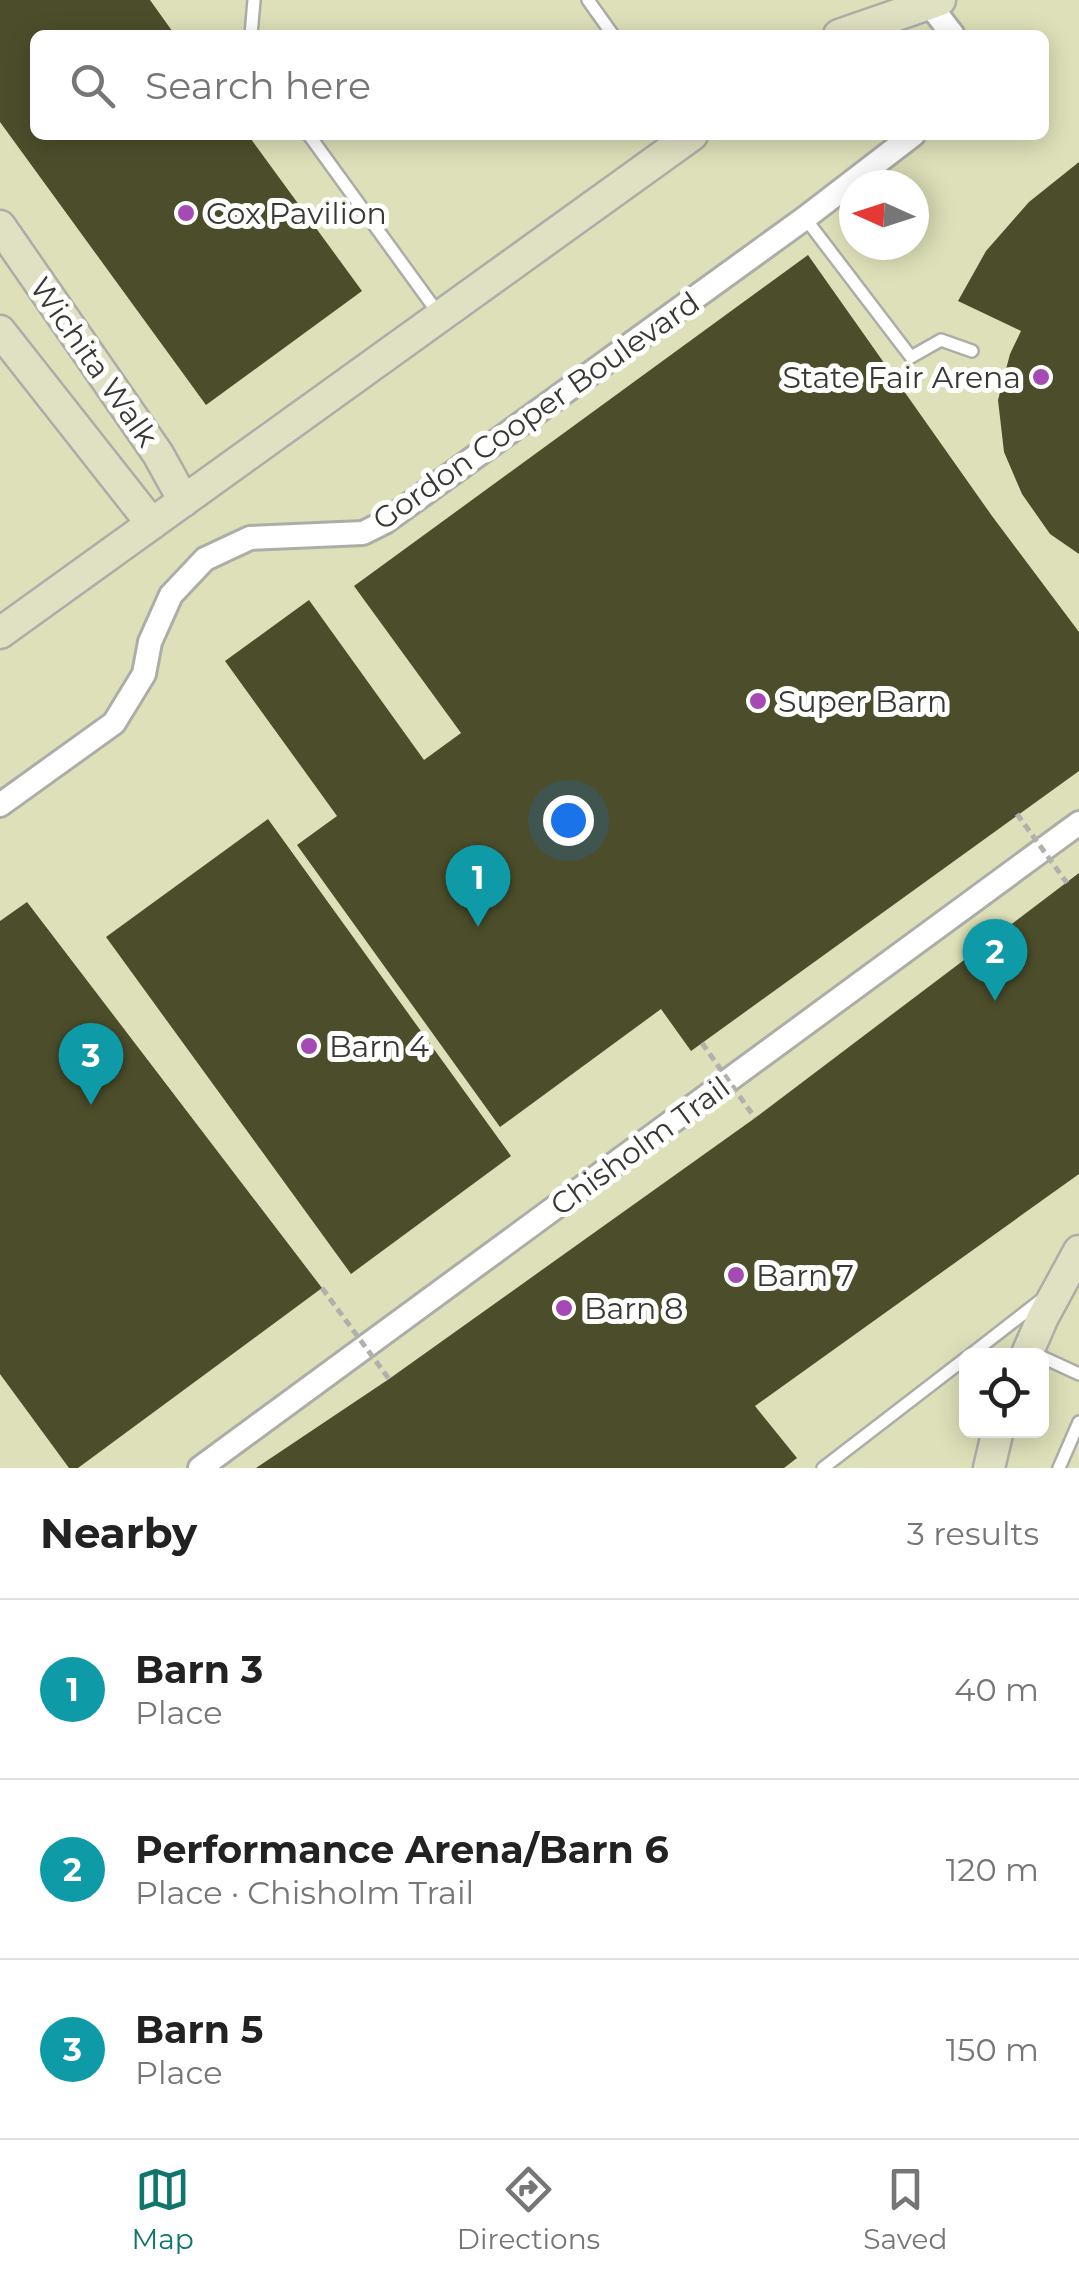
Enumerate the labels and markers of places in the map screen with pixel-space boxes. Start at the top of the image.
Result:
place label: Cox Pavilion [206,195,387,232]
marker: Cox Pavilion [175,202,197,224]
place label: State Fair Arena [782,359,1021,396]
marker: State Fair Arena [1030,366,1052,388]
place label: Super Barn [778,683,947,720]
marker: Super Barn [747,690,769,712]
pin: 1 [446,844,510,927]
pin: 2 [962,918,1028,1001]
pin: 3 [58,1022,124,1105]
place label: Barn 4 [329,1028,429,1065]
marker: Barn 4 [298,1035,320,1057]
place label: Barn 7 [756,1257,854,1294]
marker: Barn 7 [725,1264,747,1286]
place label: Barn 8 [584,1290,683,1327]
marker: Barn 8 [553,1297,575,1319]

